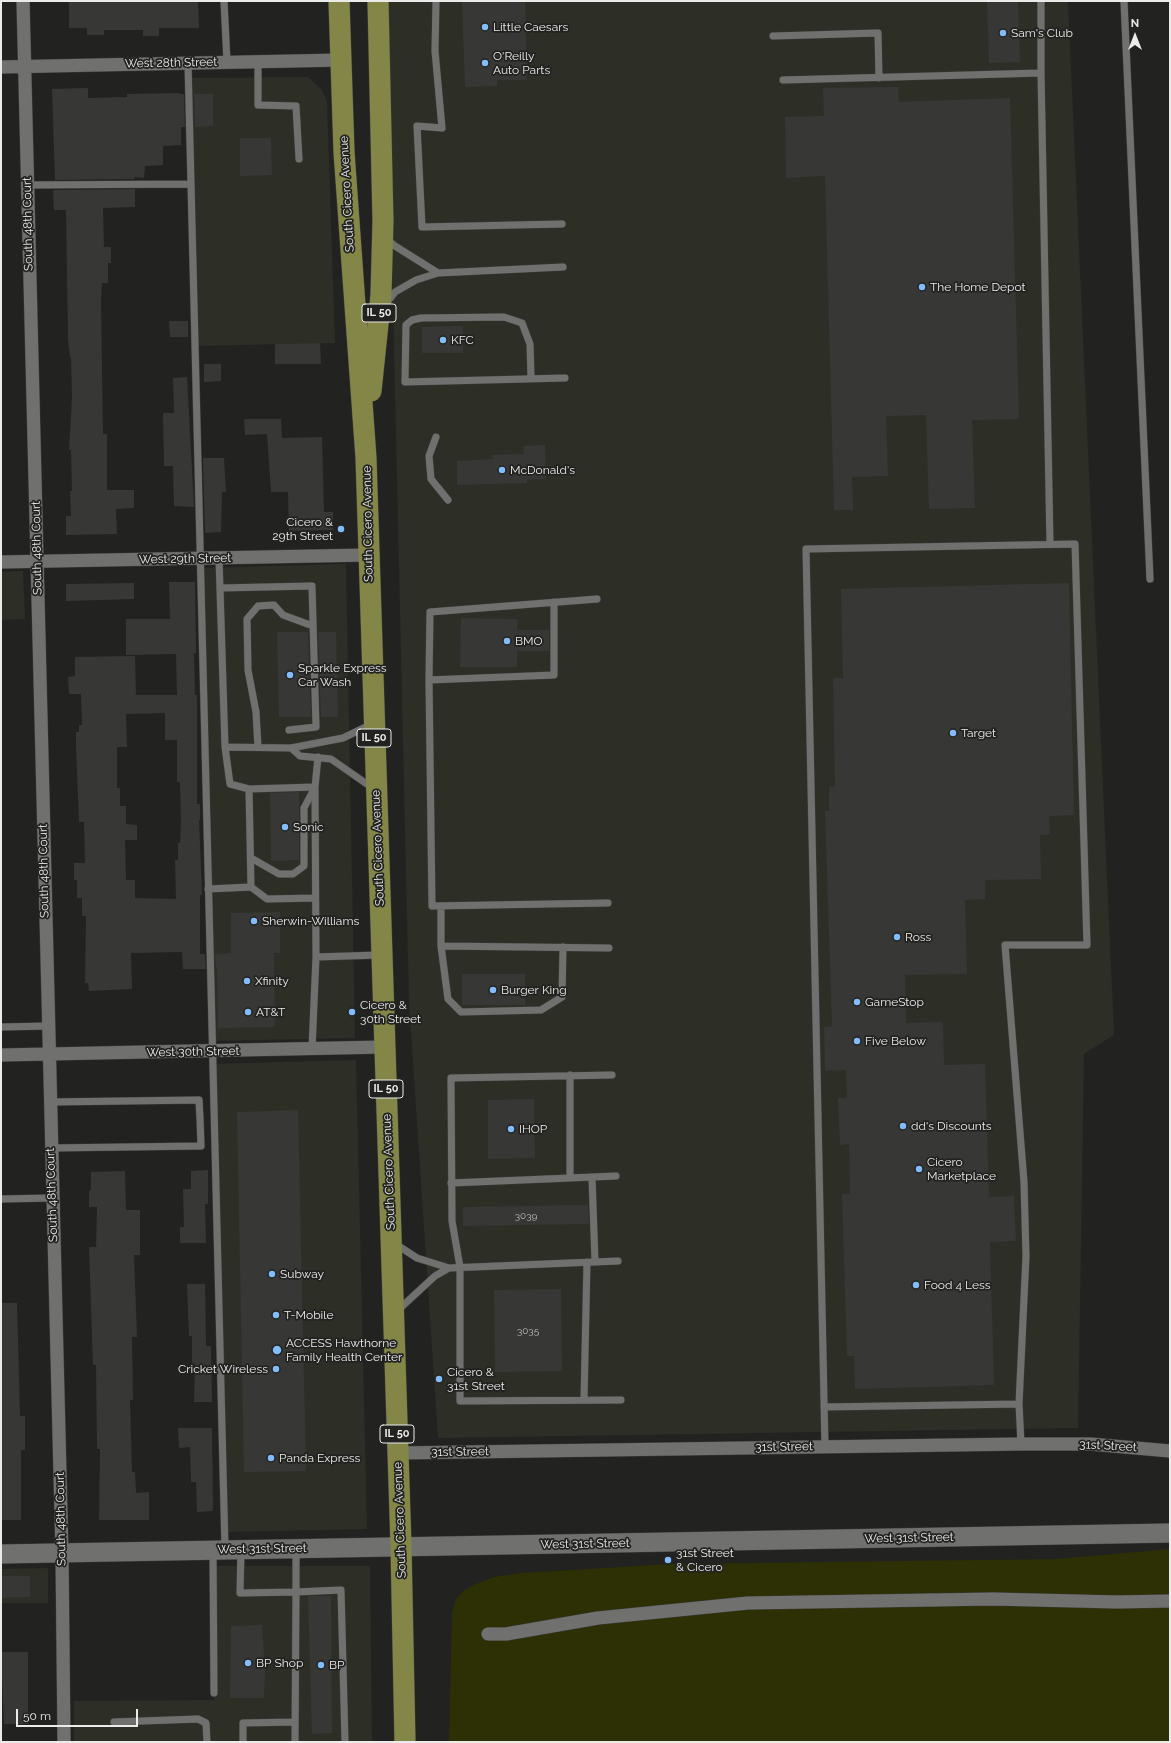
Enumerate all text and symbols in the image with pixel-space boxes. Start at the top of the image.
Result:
north arrow [1115,16,1155,56]
text: N [1131,17,1139,30]
place label: Little Caesars [493,20,568,34]
marker: Little Caesars [480,22,490,32]
place label: Sam's Club [1011,26,1073,40]
marker: Sam's Club [998,28,1008,38]
place label: O'Reilly Auto Parts [493,49,550,77]
street label: West 28th Street [125,55,217,71]
marker: O'Reilly Auto Parts [480,58,490,68]
street label: South Cicero Avenue [337,136,357,252]
street label: South 48th Court [20,177,36,271]
place label: The Home Depot [930,280,1026,294]
marker: The Home Depot [917,282,927,292]
road number: IL 50 [362,304,396,322]
place label: KFC [451,333,474,347]
marker: KFC [438,335,448,345]
place label: McDonald's [510,463,575,477]
marker: McDonald's [497,465,507,475]
street label: South Cicero Avenue [360,466,376,582]
street label: South 48th Court [29,501,45,595]
place label: Cicero & 29th Street [272,515,333,543]
marker: Cicero & 29th Street [336,524,346,534]
street label: West 29th Street [139,551,231,567]
place label: BMO [515,634,543,648]
marker: BMO [502,636,512,646]
place label: Sparkle Express Car Wash [298,661,387,689]
marker: Sparkle Express Car Wash [285,670,295,680]
place label: Target [961,726,996,740]
marker: Target [948,728,958,738]
road number: IL 50 [357,729,391,747]
street label: South Cicero Avenue [369,790,387,906]
place label: Sonic [293,820,324,834]
marker: Sonic [280,822,290,832]
street label: South 48th Court [36,824,52,918]
place label: Sherwin-Williams [262,914,359,928]
marker: Sherwin-Williams [249,916,259,926]
place label: Ross [905,930,931,944]
marker: Ross [892,932,902,942]
place label: Xfinity [255,974,289,988]
marker: Xfinity [242,976,252,986]
place label: Burger King [501,983,567,997]
marker: Burger King [488,985,498,995]
place label: GameStop [865,995,924,1009]
marker: GameStop [852,997,862,1007]
place label: Cicero & 30th Street [360,998,421,1026]
place label: AT&T [256,1005,285,1019]
marker: AT&T [243,1007,253,1017]
marker: Cicero & 30th Street [347,1007,357,1017]
place label: Five Below [865,1034,926,1048]
marker: Five Below [852,1036,862,1046]
street label: West 30th Street [146,1044,240,1060]
road number: IL 50 [369,1080,403,1098]
street label: South Cicero Avenue [380,1114,398,1230]
place label: dd's Discounts [911,1119,992,1133]
marker: dd's Discounts [898,1121,908,1131]
place label: IHOP [519,1122,547,1136]
marker: IHOP [506,1124,516,1134]
street label: South 48th Court [43,1148,61,1242]
place label: Cicero Marketplace [927,1155,996,1183]
marker: Cicero Marketplace [914,1164,924,1174]
house number: 3039 [515,1210,537,1222]
place label: Subway [280,1267,324,1281]
marker: Subway [267,1269,277,1279]
place label: Food 4 Less [924,1278,991,1292]
marker: Food 4 Less [911,1280,921,1290]
place label: T-Mobile [284,1308,334,1322]
marker: T-Mobile [271,1310,281,1320]
house number: 3035 [517,1325,539,1337]
place label: ACCESS Hawthorne Family Health Center [286,1336,402,1364]
marker: ACCESS Hawthorne Family Health Center [271,1344,283,1356]
place label: Cricket Wireless [178,1362,268,1376]
marker: Cricket Wireless [271,1364,281,1374]
place label: Cicero & 31st Street [447,1365,505,1393]
marker: Cicero & 31st Street [434,1374,444,1384]
road number: IL 50 [380,1425,414,1443]
street label: 31st Street [1079,1437,1137,1455]
street label: 31st Street [755,1439,813,1455]
street label: 31st Street [431,1444,489,1460]
place label: Panda Express [279,1451,360,1465]
marker: Panda Express [266,1453,276,1463]
street label: South Cicero Avenue [391,1462,409,1578]
street label: South 48th Court [53,1472,69,1566]
street label: West 31st Street [864,1530,954,1546]
street label: West 31st Street [540,1536,630,1552]
street label: West 31st Street [217,1541,307,1557]
place label: 31st Street & Cicero [676,1546,734,1574]
marker: 31st Street & Cicero [663,1555,673,1565]
place label: BP Shop [256,1656,303,1670]
marker: BP Shop [243,1658,253,1668]
place label: BP [329,1658,344,1672]
marker: BP [316,1660,326,1670]
scale bar [18,1701,140,1727]
text: 50 m [23,1709,51,1723]

